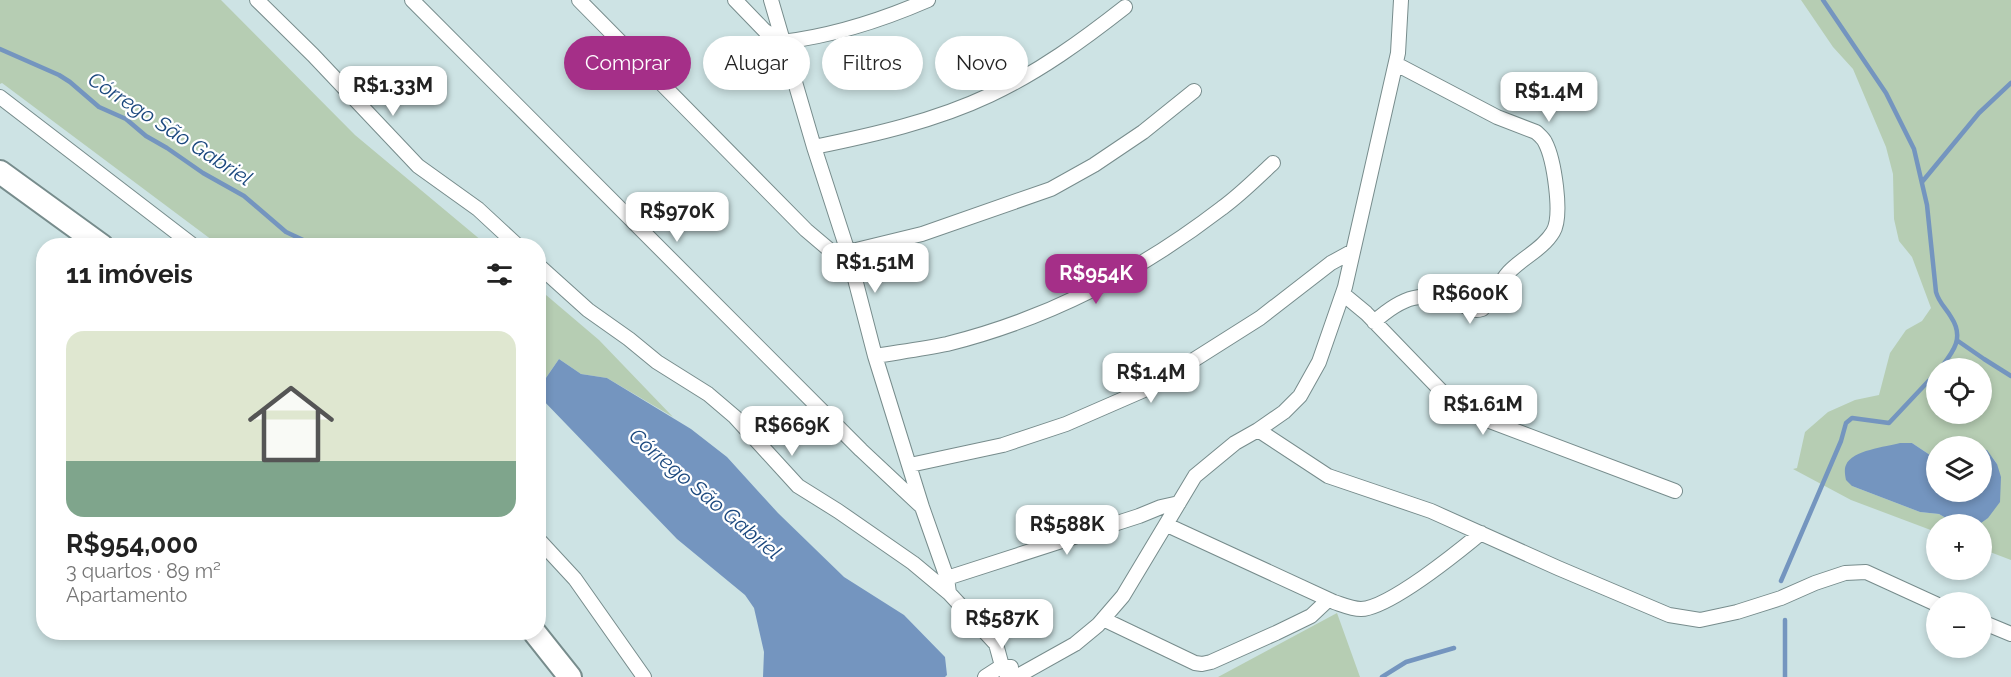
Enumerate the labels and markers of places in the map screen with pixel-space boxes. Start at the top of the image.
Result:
pin: R$1.33M [338,66,448,117]
pin: R$1.4M [1500,72,1598,123]
pin: R$970K [628,192,726,243]
pin: R$1.51M [820,243,930,294]
pin: R$954K [1047,254,1145,305]
pin: R$600K [1421,274,1519,325]
pin: R$1.4M [1102,353,1200,404]
pin: R$1.61M [1428,385,1538,436]
pin: R$669K [743,406,841,457]
pin: R$588K [1018,505,1116,556]
pin: R$587K [953,599,1051,650]

